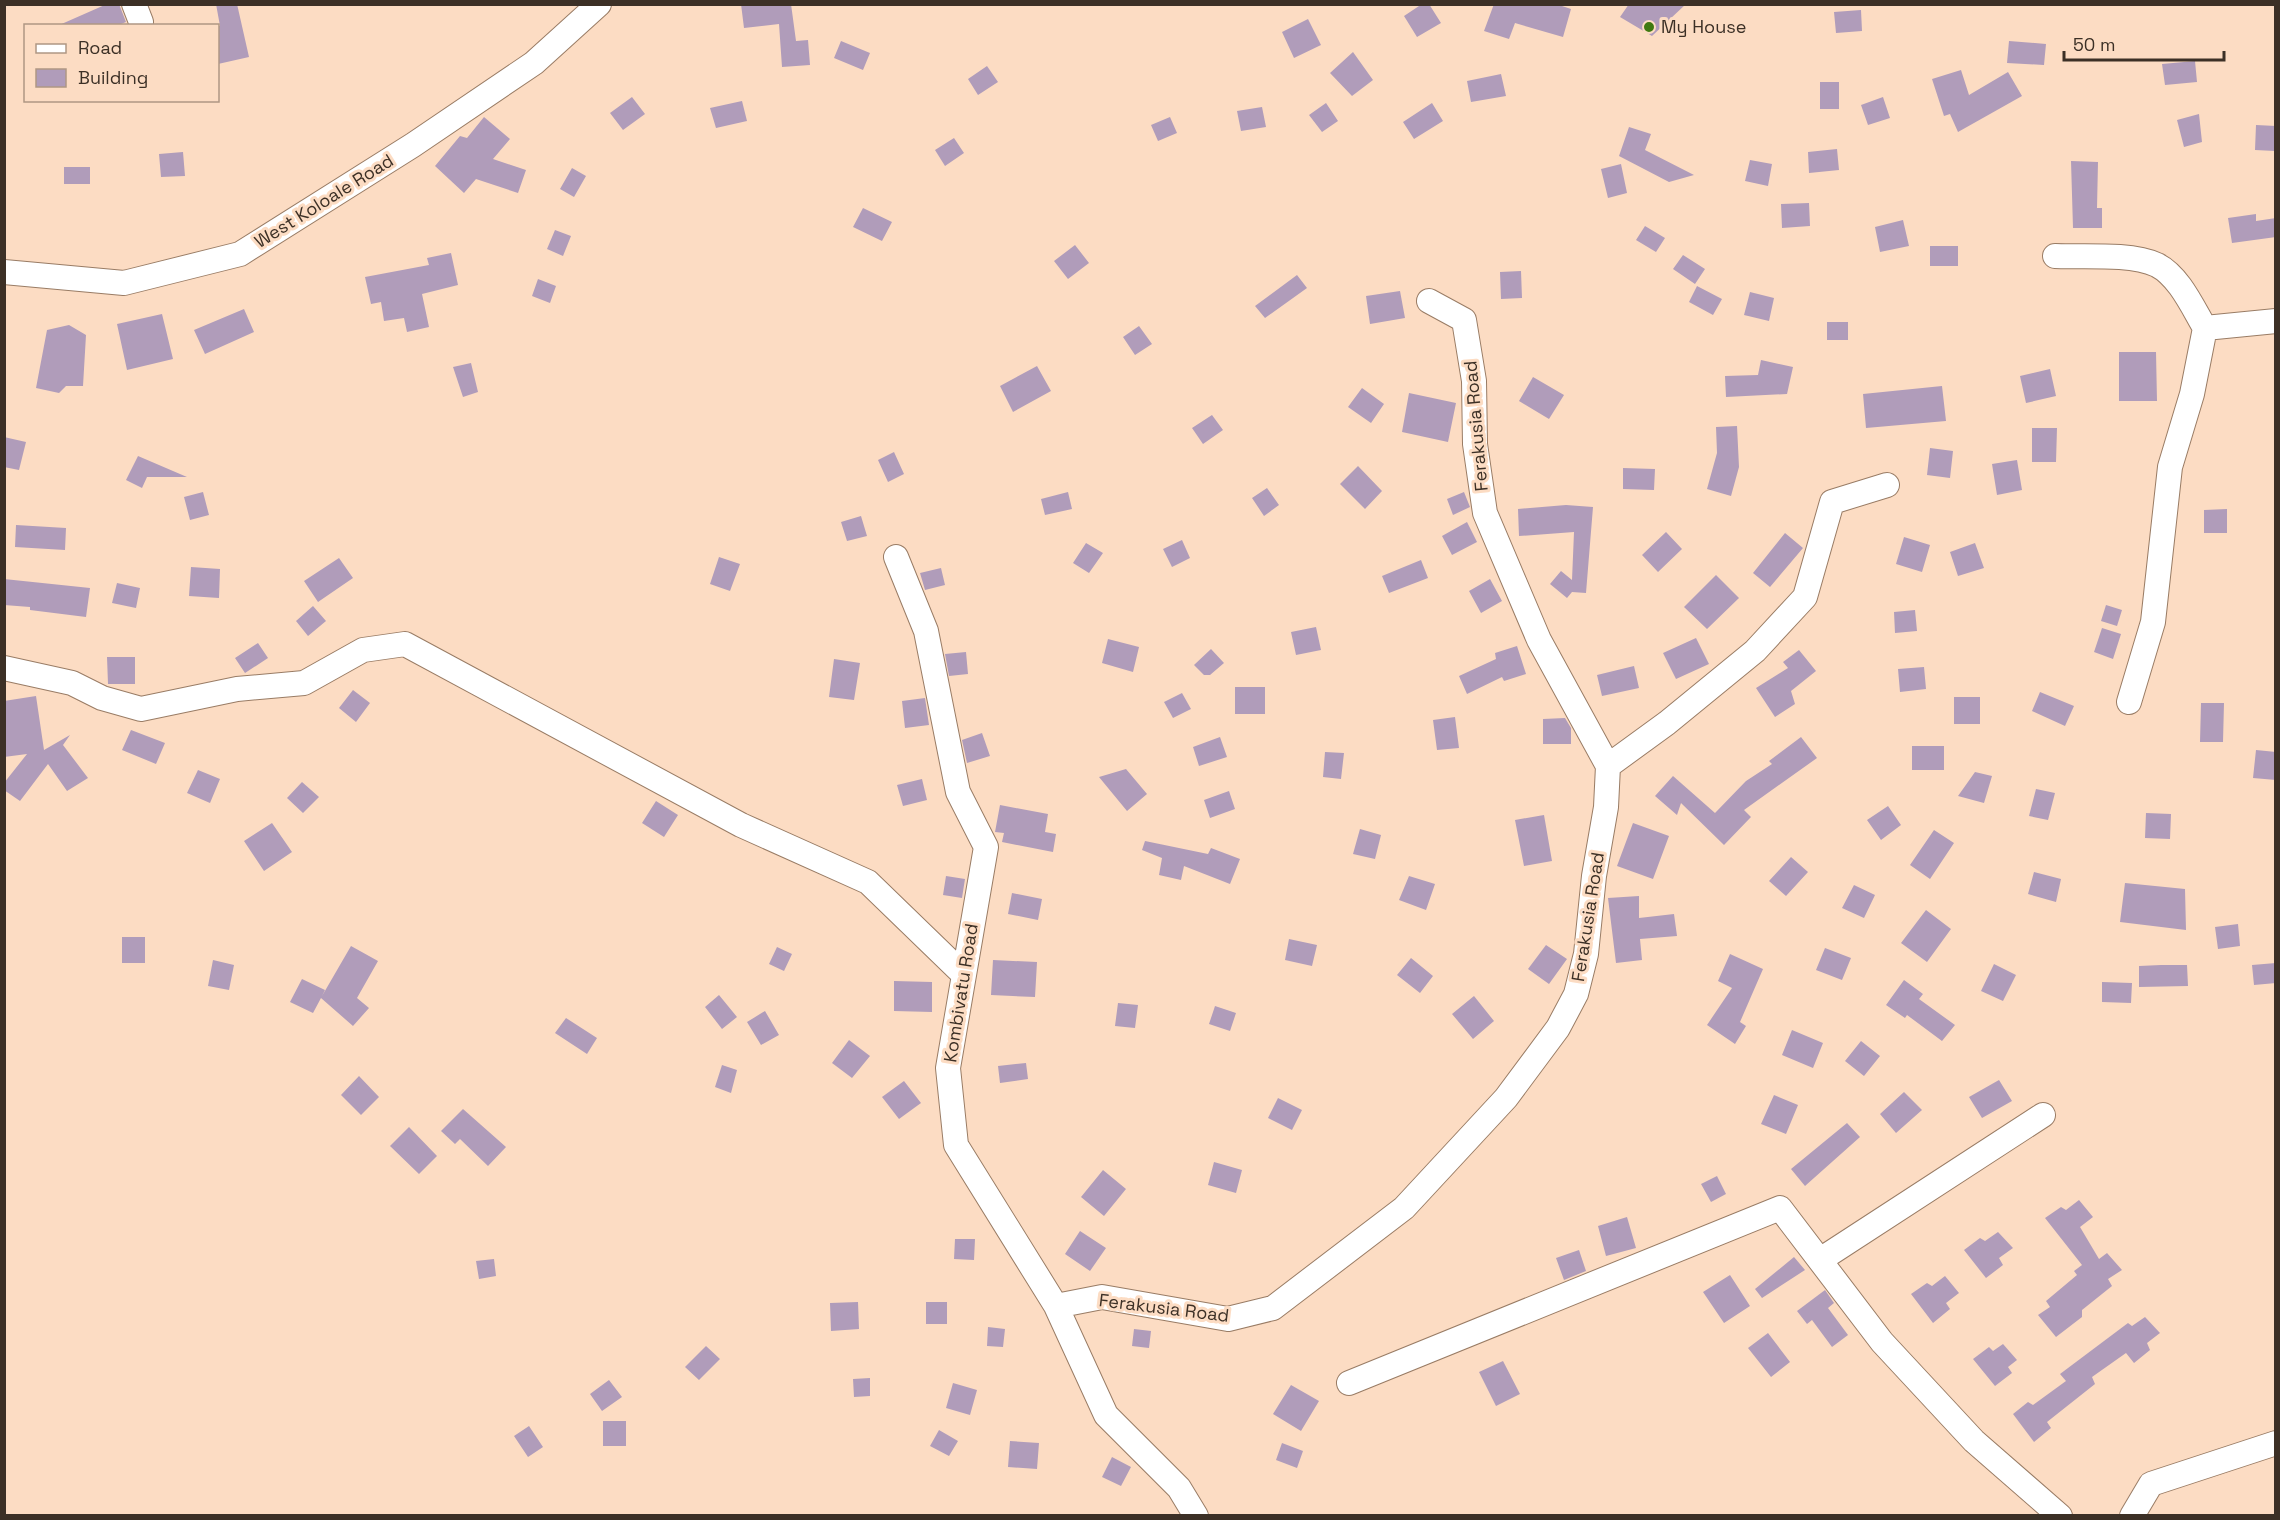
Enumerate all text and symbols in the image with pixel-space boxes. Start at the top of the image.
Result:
place label: My House [1661,15,1746,38]
marker: My House [1642,20,1656,34]
legend [24,24,219,102]
scale bar [2064,24,2224,62]
text: 50 m [2073,33,2115,56]
text: Road [78,36,122,59]
text: Building [78,66,148,89]
street label: West Koloale Road [250,148,398,253]
street label: Ferakusia Road [1458,360,1493,492]
street label: Ferakusia Road [1566,850,1609,983]
street label: Kombivatu Road [938,922,983,1064]
street label: Ferakusia Road [1098,1288,1230,1327]

